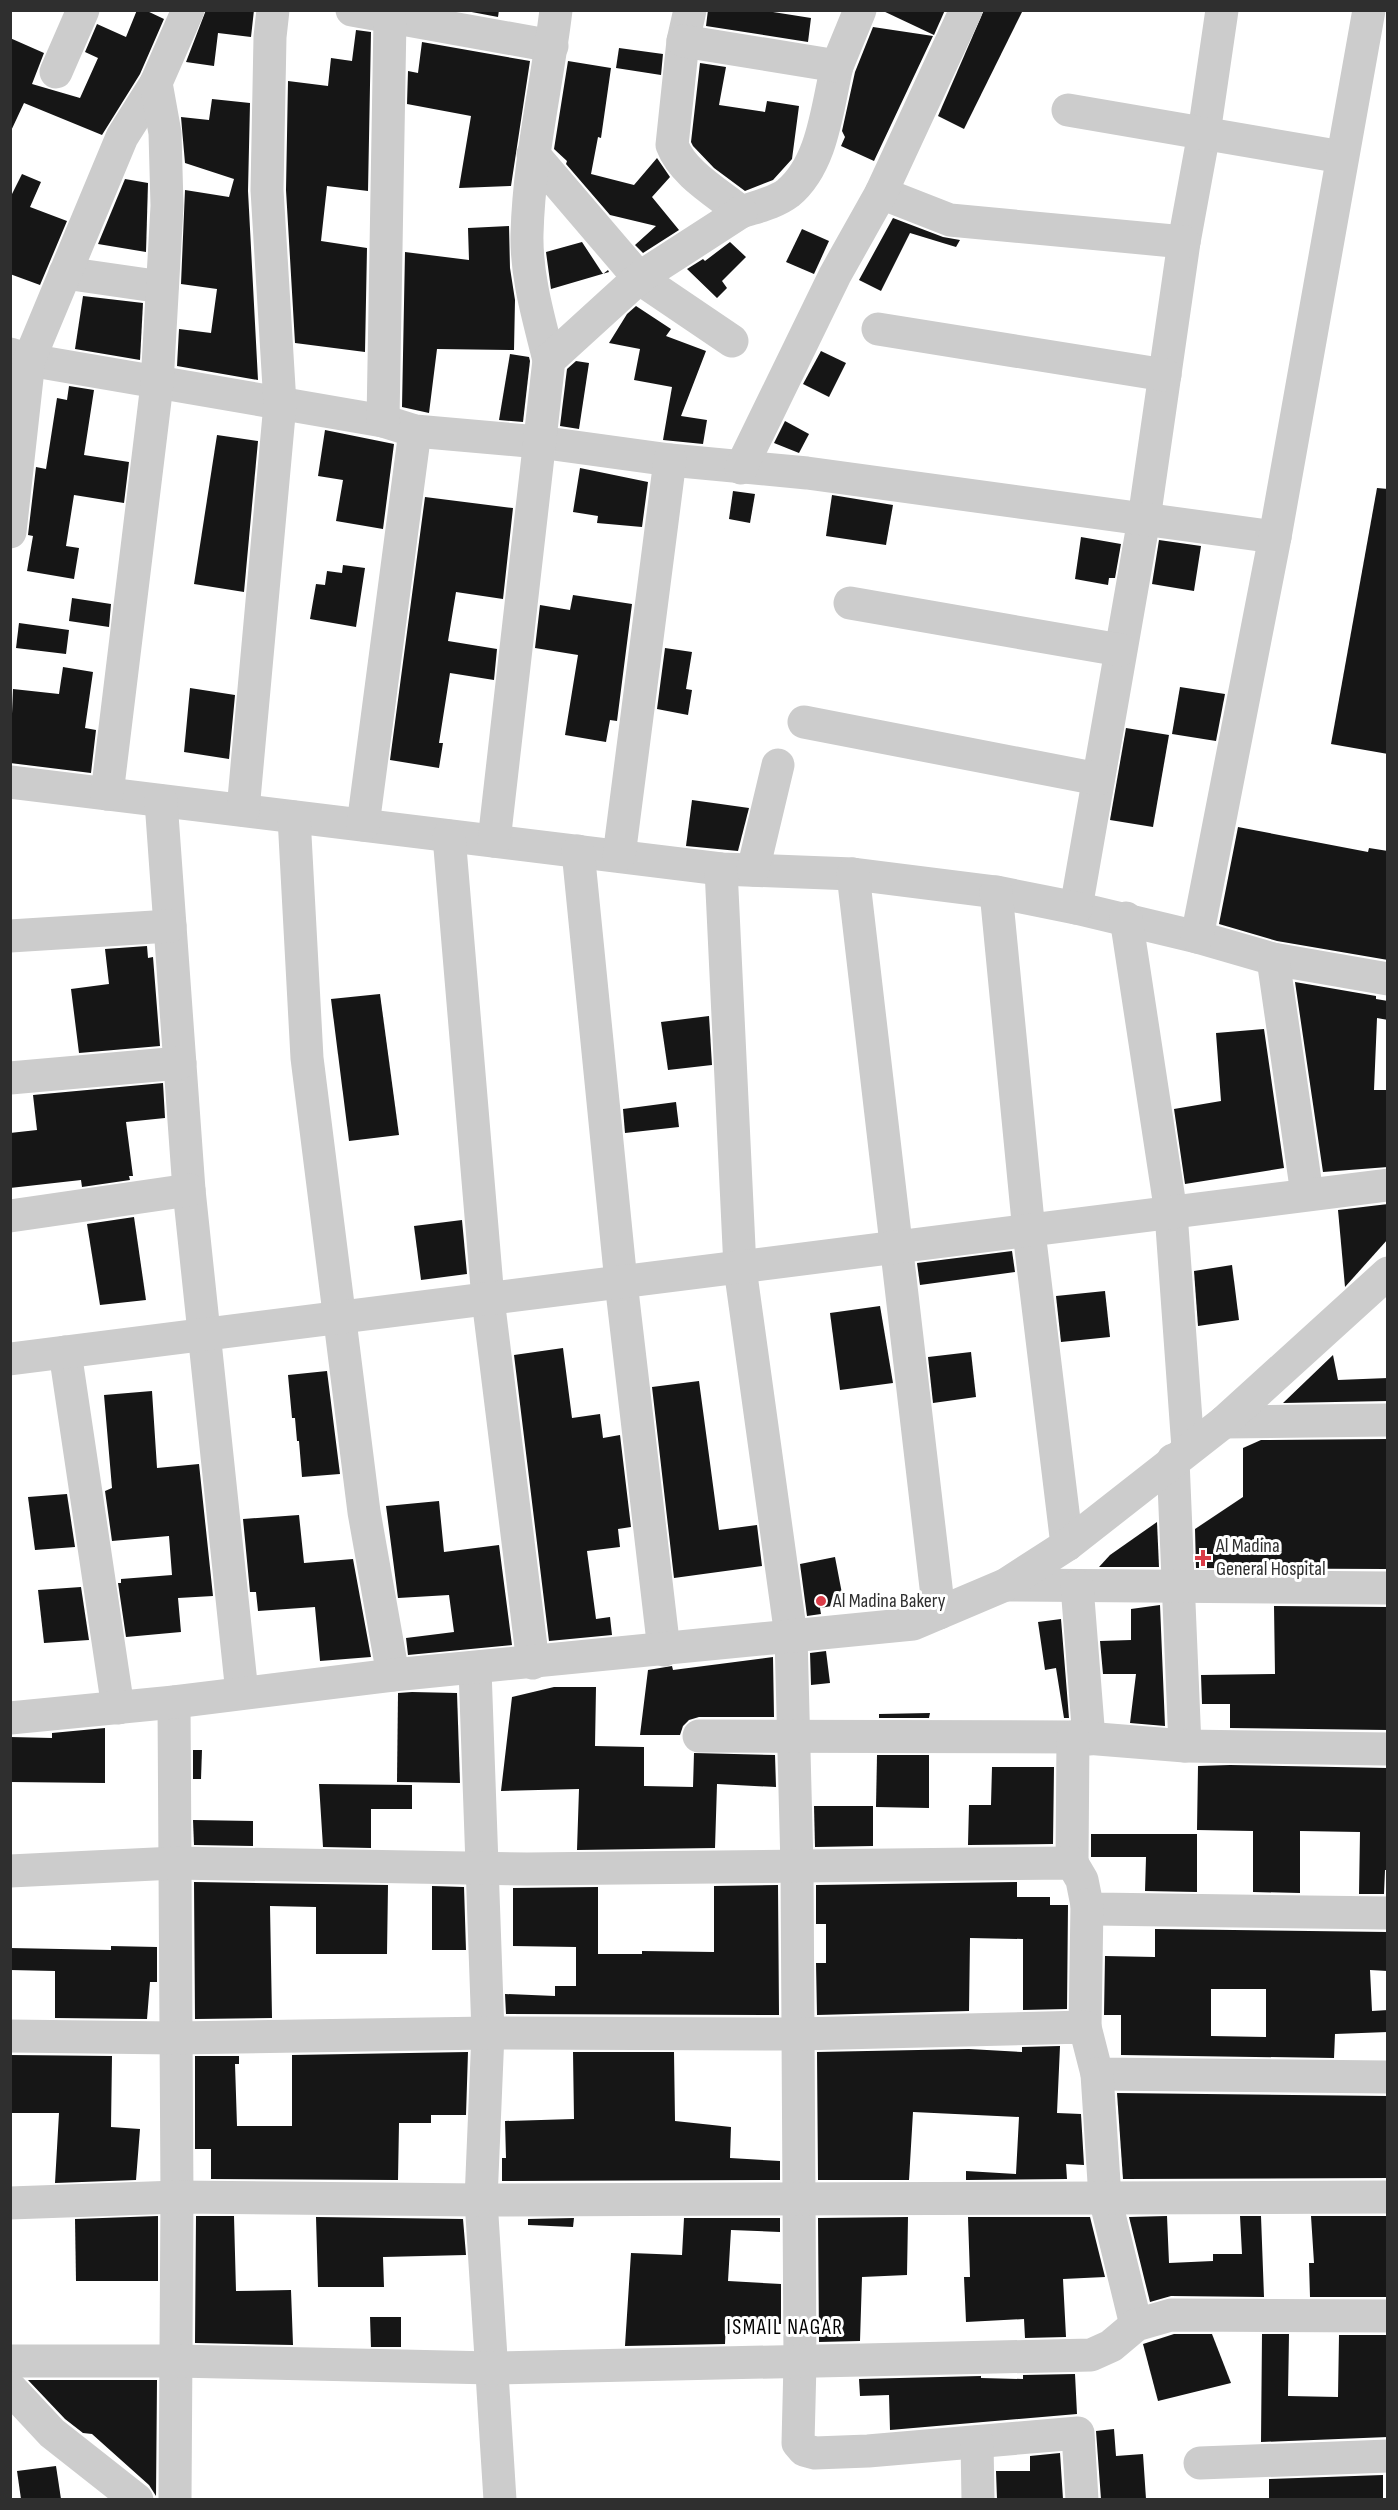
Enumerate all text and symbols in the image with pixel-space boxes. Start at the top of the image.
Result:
place label: Al Madina General Hospital [1215,1534,1326,1581]
marker: Al Madina General Hospital [1194,1549,1212,1567]
place label: Al Madina Bakery [832,1589,946,1613]
marker: Al Madina Bakery [814,1594,828,1608]
district label: ISMAIL NAGAR [727,2315,843,2340]

